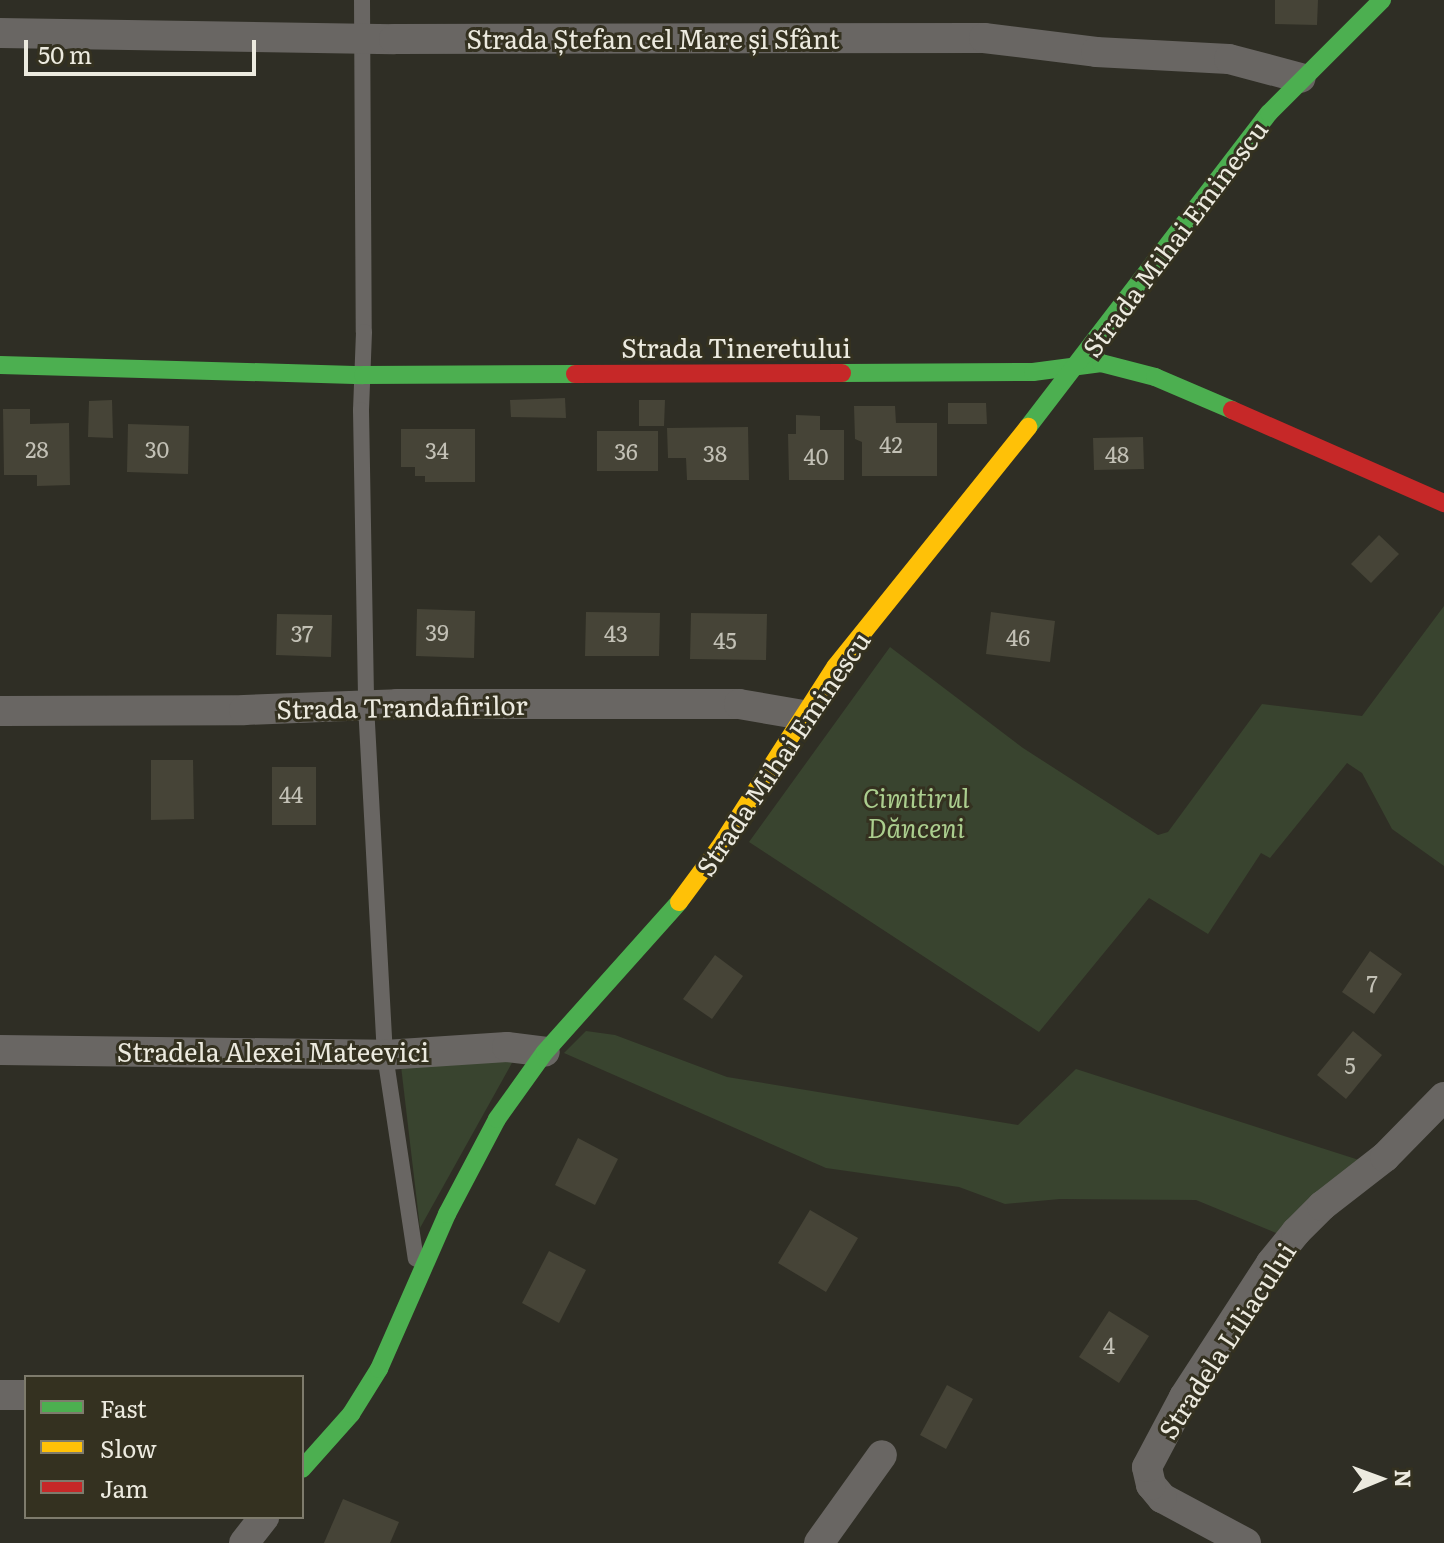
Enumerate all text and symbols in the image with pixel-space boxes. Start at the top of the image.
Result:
street label: Strada Ștefan cel Mare și Sfânt [467,22,839,54]
scale bar [28,24,260,74]
text: 50 m [38,36,92,71]
street label: Strada Mihai Eminescu [1075,114,1273,362]
street label: Strada Tineretului [621,331,851,363]
house number: 42 [879,431,903,457]
house number: 28 [25,436,49,462]
house number: 30 [145,436,169,462]
house number: 34 [425,437,449,463]
house number: 36 [614,438,638,464]
house number: 38 [703,440,727,466]
house number: 48 [1105,441,1129,467]
house number: 40 [804,443,828,469]
house number: 39 [425,619,449,645]
house number: 37 [291,620,313,646]
house number: 43 [604,620,628,646]
house number: 46 [1006,624,1030,650]
street label: Strada Mihai Eminescu [689,625,875,881]
house number: 45 [713,627,737,653]
street label: Strada Trandafirilor [276,688,528,724]
house number: 44 [279,781,303,807]
park label: Cimitirul Dănceni [863,781,969,842]
house number: 7 [1366,970,1378,996]
street label: Stradela Alexei Mateevici [117,1035,429,1067]
house number: 5 [1344,1052,1356,1078]
street label: Stradela Liliacului [1151,1236,1301,1444]
house number: 4 [1103,1332,1115,1358]
legend [24,1375,304,1519]
text: Fast [100,1390,147,1425]
text: Slow [100,1430,157,1465]
north arrow [1340,1439,1420,1519]
text: N [1388,1469,1421,1488]
text: Jam [100,1470,148,1505]

